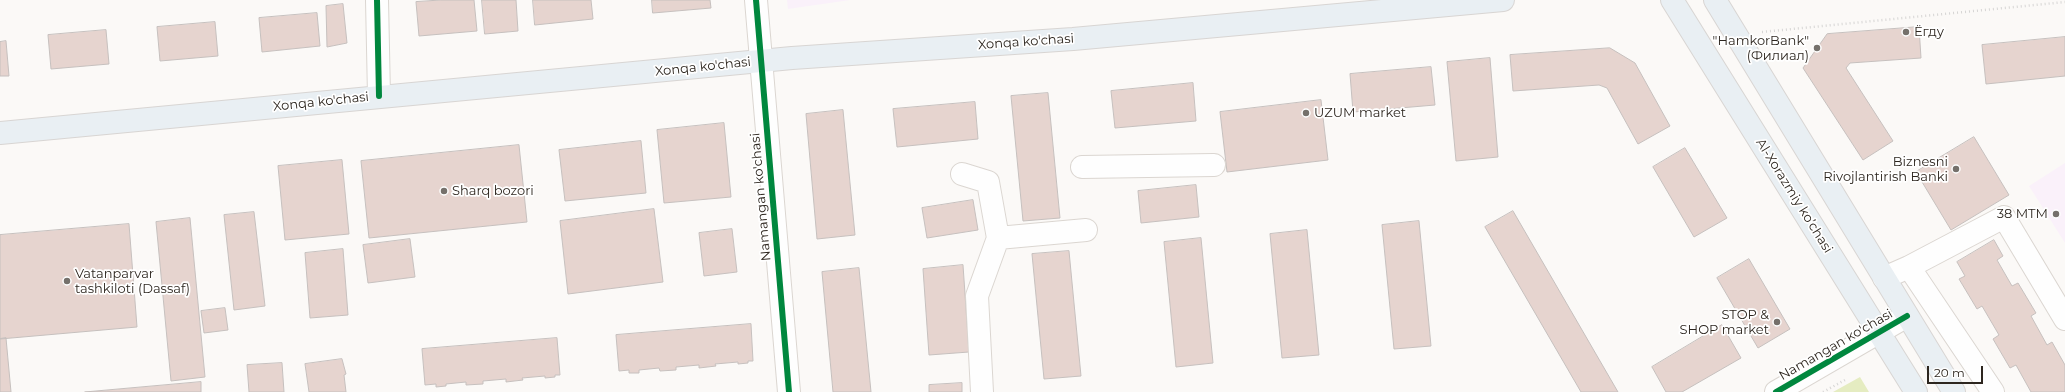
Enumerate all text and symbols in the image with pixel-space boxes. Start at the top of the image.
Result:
place label: Ёгду [1914,24,1944,40]
marker: Ёгду [1901,27,1911,37]
street label: Xonqa ko'chasi [977,31,1075,53]
place label: "HamkorBank" (Филиал) [1713,33,1809,64]
marker: "HamkorBank" (Филиал) [1812,43,1822,53]
street label: Xonqa ko'chasi [654,54,752,80]
street label: Xonqa ko'chasi [272,89,370,115]
place label: UZUM market [1314,105,1406,121]
marker: UZUM market [1301,108,1311,118]
street label: Namangan ko'chasi [748,132,774,262]
street label: Al-Xorazmiy ko’chasi [1752,136,1836,256]
place label: Biznesni Rivojlantirish Banki [1823,154,1948,185]
marker: Biznesni Rivojlantirish Banki [1951,164,1961,174]
place label: Sharq bozori [452,183,534,199]
marker: Sharq bozori [439,186,449,196]
place label: 38 MTM [1997,206,2048,222]
marker: 38 MTM [2051,209,2061,219]
place label: Vatanparvar tashkiloti (Dassaf) [75,266,190,297]
marker: Vatanparvar tashkiloti (Dassaf) [62,276,72,286]
street label: Namangan ko'chasi [1776,306,1896,384]
place label: STOP & SHOP market [1680,307,1769,338]
marker: STOP & SHOP market [1772,317,1782,327]
scale bar [1929,358,1985,384]
text: 20 m [1934,365,1965,380]

